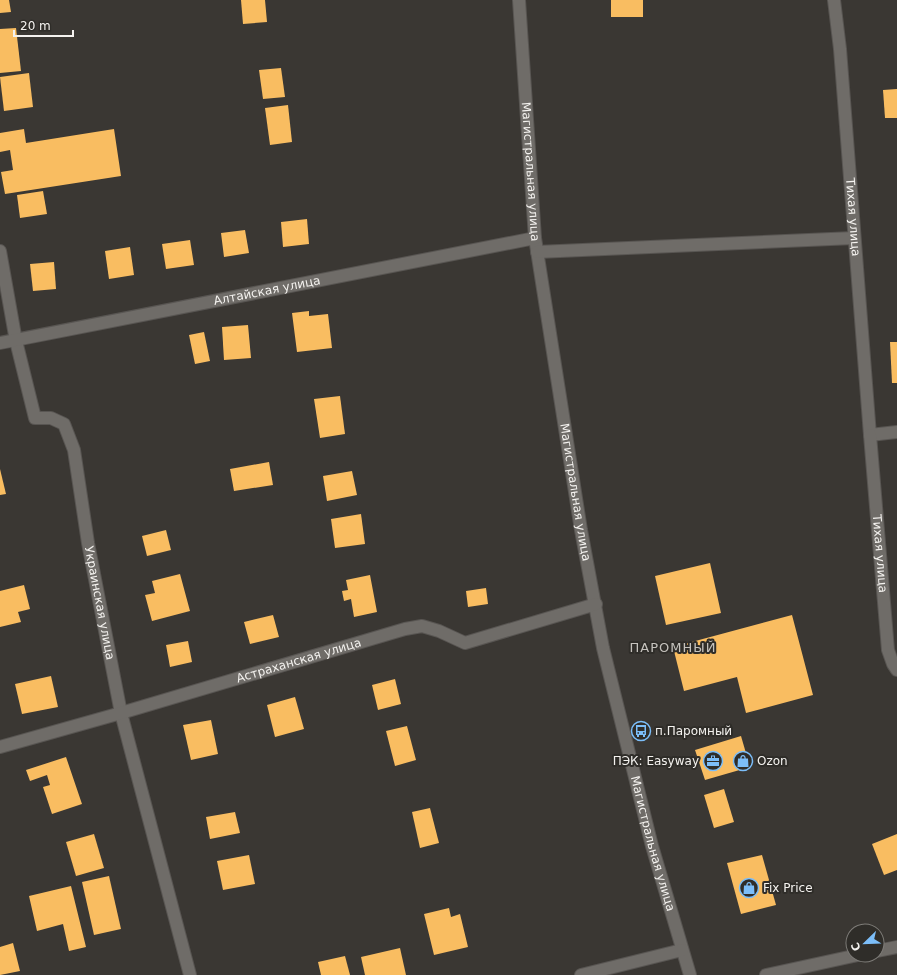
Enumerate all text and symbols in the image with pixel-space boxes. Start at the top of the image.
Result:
scale bar [14,12,73,38]
text: 20 m [20,19,51,33]
street label: Магистральная улица [519,102,542,242]
street label: Тихая улица [843,176,863,257]
street label: Алтайская улица [212,273,321,308]
street label: Магистральная улица [557,422,594,562]
street label: Тихая улица [870,513,890,593]
street label: Украинская улица [82,545,118,661]
street label: Астраханская улица [235,635,363,686]
district label: ПАРОМНЫЙ [630,640,716,655]
bus stop icon: п.Паромный [630,720,652,742]
place label: п.Паромный [655,724,732,738]
office icon: ПЭК: Easyway [702,750,724,772]
shop icon: Ozon [732,750,754,772]
place label: ПЭК: Easyway [613,754,699,768]
place label: Ozon [757,754,788,768]
street label: Магистральная улица [628,774,678,913]
shop icon: Fix Price [738,877,760,899]
place label: Fix Price [763,881,813,895]
north arrow [845,923,885,963]
text: С [849,940,864,953]

